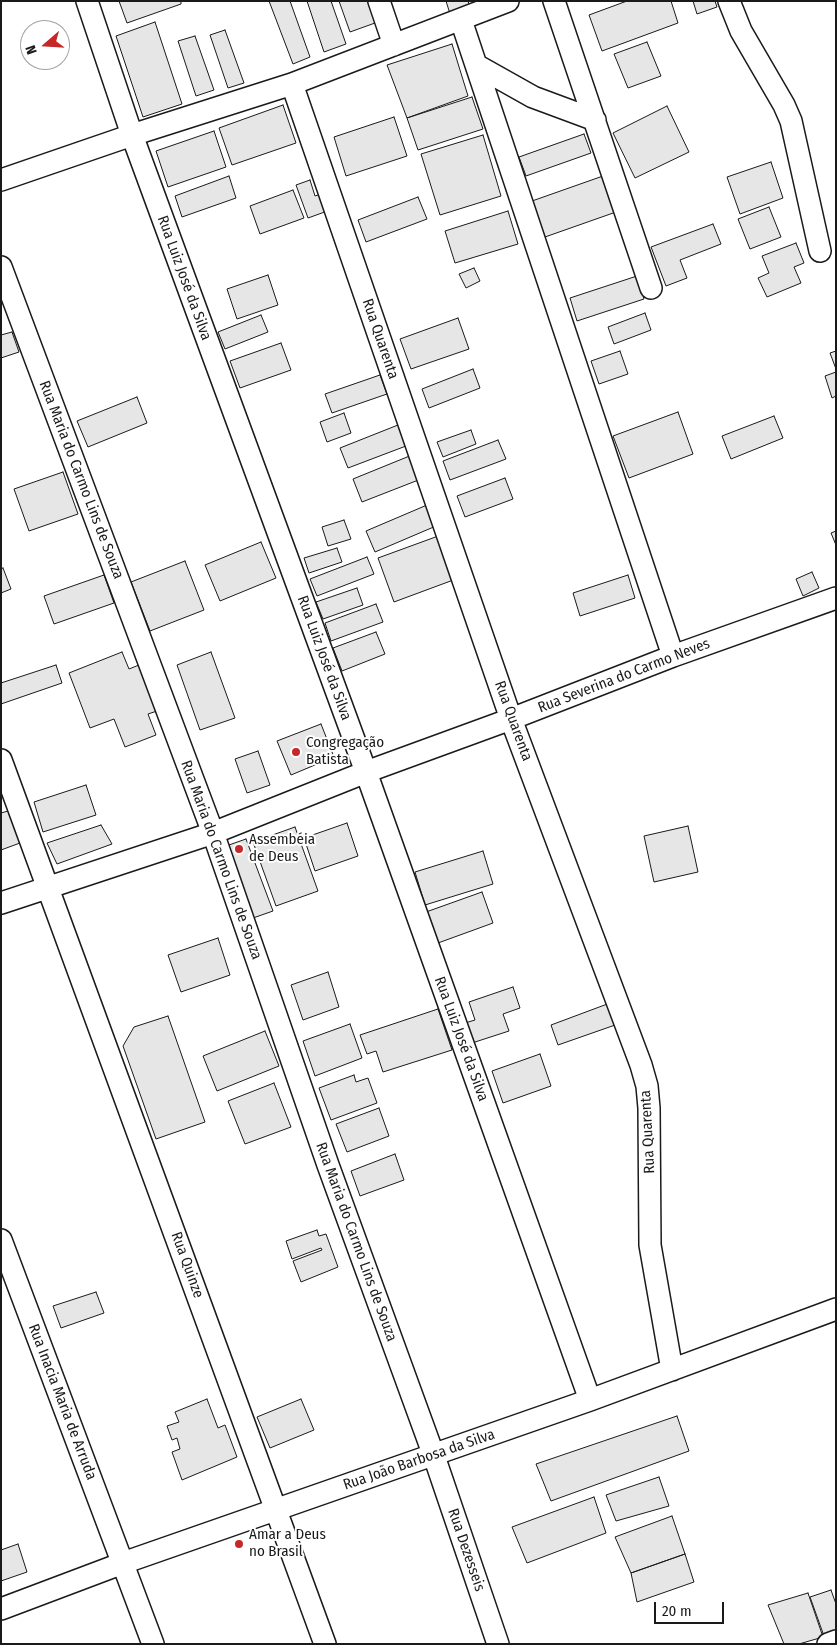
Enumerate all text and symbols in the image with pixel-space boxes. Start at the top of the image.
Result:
north arrow [20,20,70,70]
text: N [22,43,41,56]
street label: Rua Luiz José da Silva [153,213,215,343]
street label: Rua Quarenta [358,296,402,382]
street label: Rua Maria do Carmo Lins de Souza [35,378,127,582]
street label: Rua Luiz José da Silva [293,593,355,723]
street label: Rua Severina do Carmo Neves [535,635,713,717]
street label: Rua Quarenta [490,679,536,763]
place label: Congregação Batista [306,734,384,769]
marker: Congregação Batista [290,746,302,758]
street label: Rua Maria do Carmo Lins de Souza [176,758,266,962]
place label: Assembéia de Deus [249,831,315,866]
marker: Assembéia de Deus [233,843,245,855]
street label: Rua Luiz José da Silva [430,974,492,1104]
street label: Rua Quarenta [637,1090,659,1174]
street label: Rua Maria do Carmo Lins de Souza [311,1140,401,1344]
street label: Rua Quinze [167,1229,207,1301]
street label: Rua Inacia Maria de Arruda [24,1321,100,1483]
street label: Rua João Barbosa da Silva [341,1426,497,1494]
street label: Rua Dezesseis [443,1506,489,1594]
place label: Amar a Deus no Brasil [249,1526,326,1561]
marker: Amar a Deus no Brasil [233,1538,245,1550]
scale bar [657,1592,727,1624]
text: 20 m [662,1602,692,1620]

